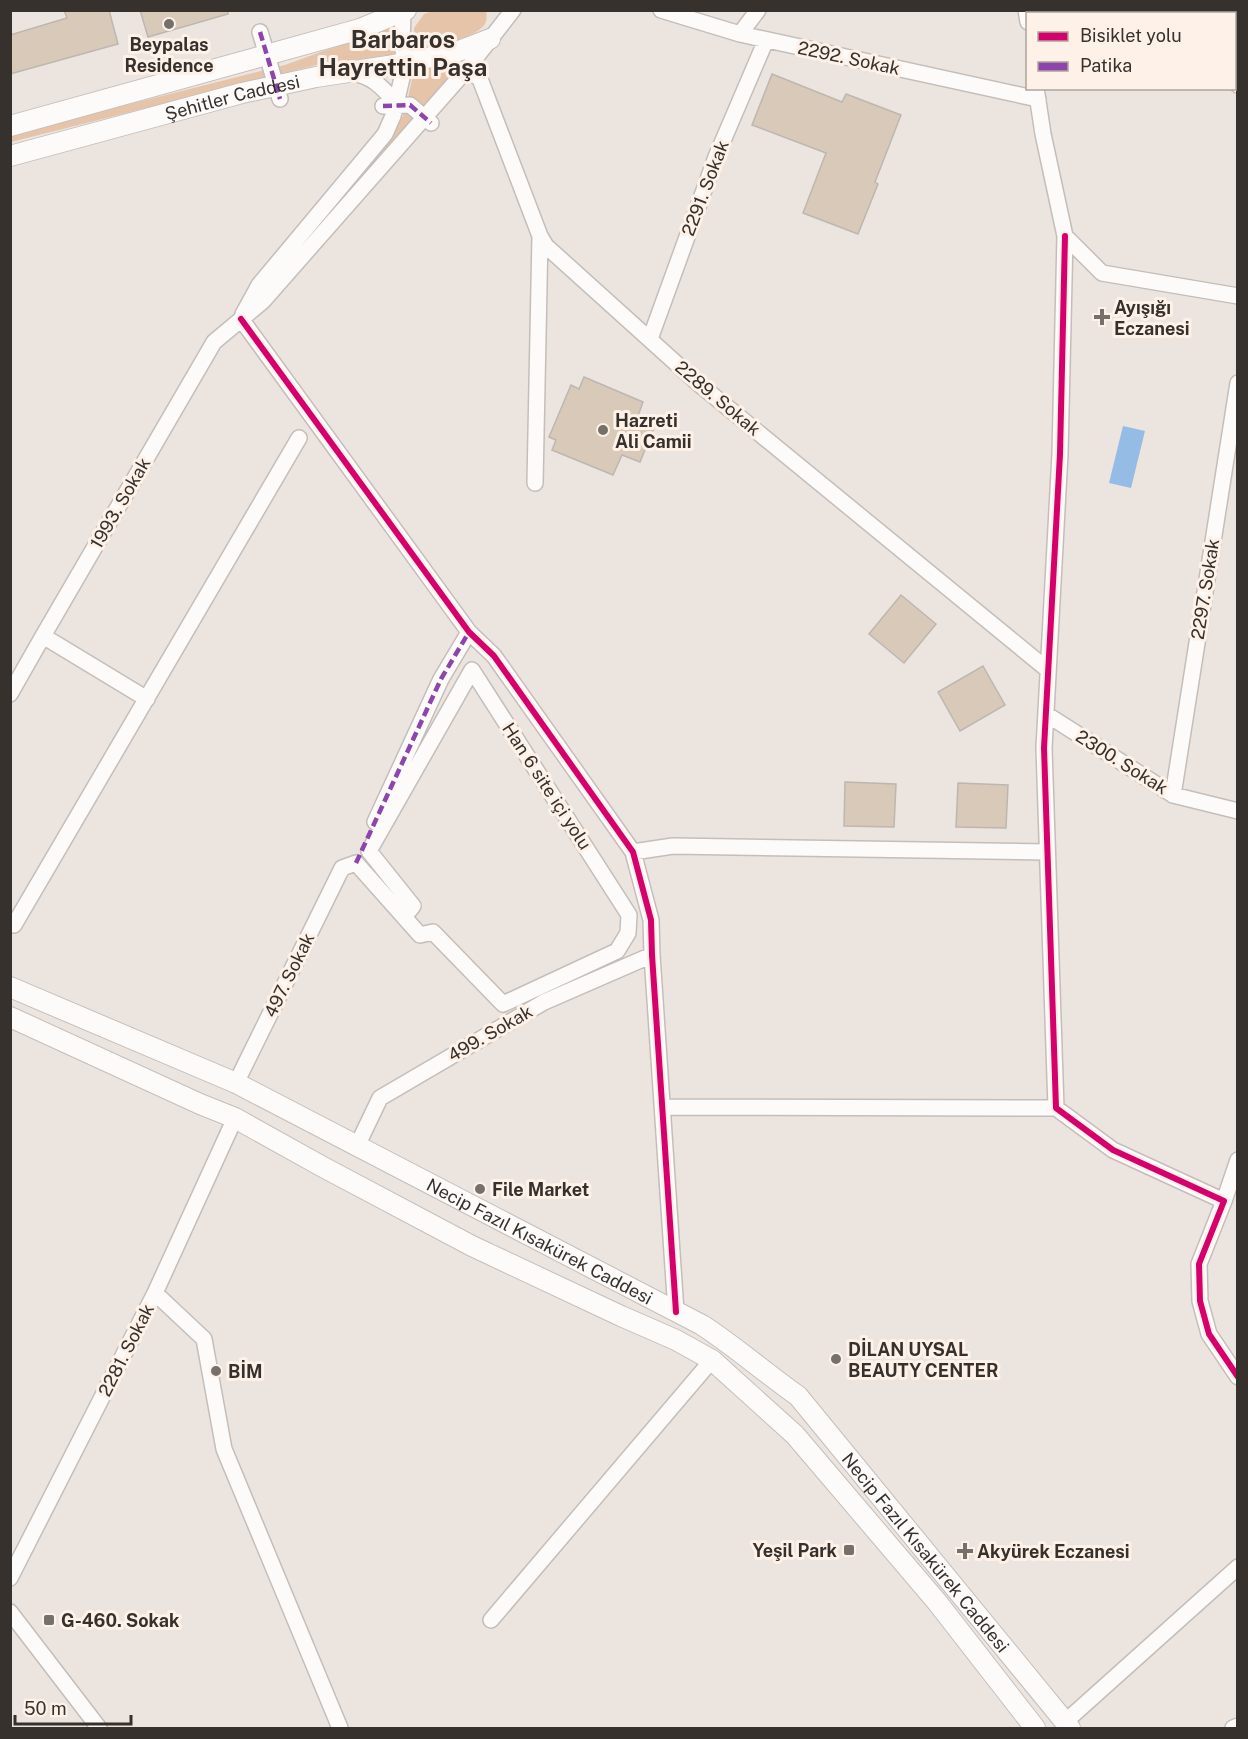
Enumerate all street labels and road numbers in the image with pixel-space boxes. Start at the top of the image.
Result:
street label: 2292. Sokak [796,37,902,79]
street label: Şehitler Caddesi [163,70,302,124]
street label: 2291. Sokak [677,137,733,239]
street label: 2289. Sokak [671,356,765,440]
street label: 1993. Sokak [86,454,154,552]
street label: 2297. Sokak [1187,537,1223,641]
street label: Han 6 site içi yolu [498,719,596,853]
street label: 2300. Sokak [1072,725,1172,799]
street label: 497. Sokak [260,929,318,1021]
street label: 499. Sokak [444,1000,536,1066]
street label: Necip Fazıl Kısakürek Caddesi [423,1174,656,1308]
street label: 2281. Sokak [94,1300,158,1400]
street label: Necip Fazıl Kısakürek Caddesi [838,1448,1014,1656]

